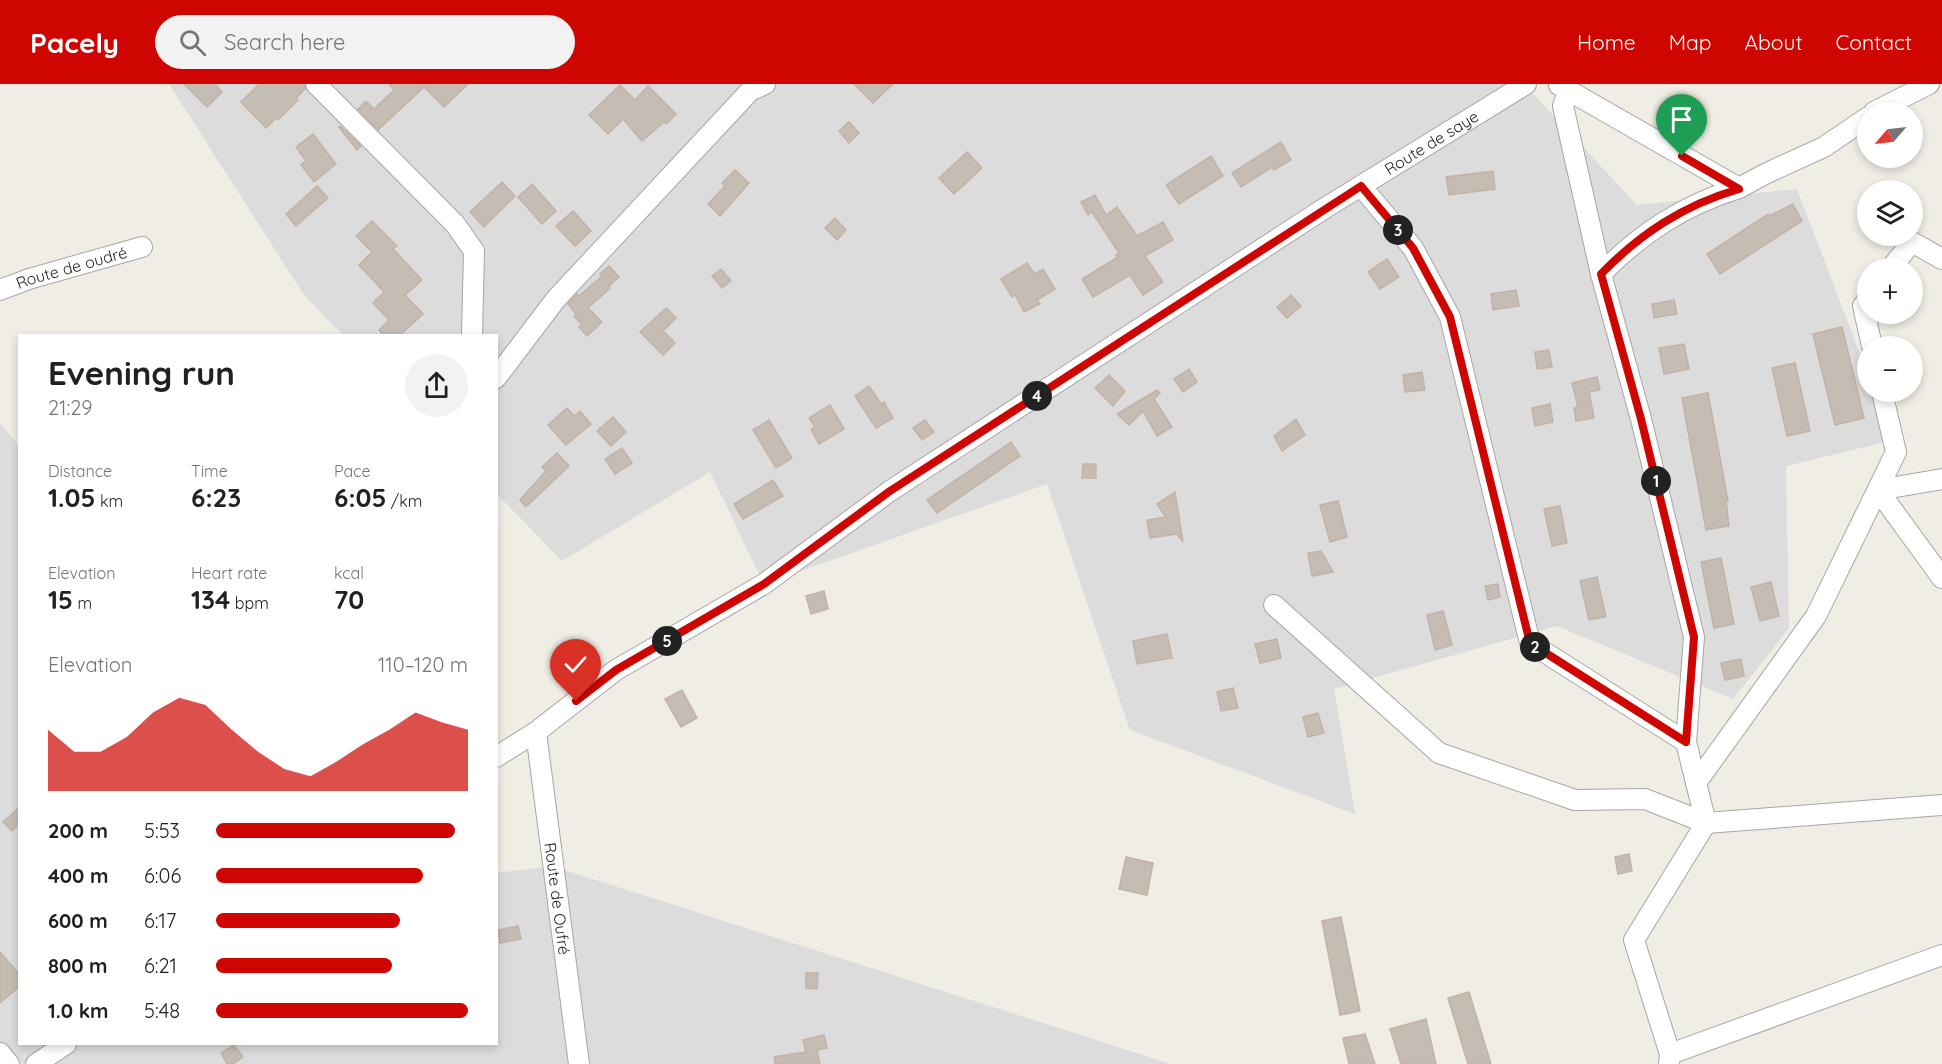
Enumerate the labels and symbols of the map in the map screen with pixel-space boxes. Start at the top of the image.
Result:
pin [1656,94,1707,156]
north arrow [1857,102,1923,168]
street label: Route de saye [1381,106,1482,179]
pin: 3 [1383,215,1413,245]
street label: Route de oudré [13,242,129,293]
pin: 4 [1022,381,1052,411]
pin: 1 [1641,466,1671,496]
pin: 5 [652,626,682,656]
pin: 2 [1520,632,1550,662]
pin [550,639,601,701]
street label: Route de Oufré [540,841,575,956]

